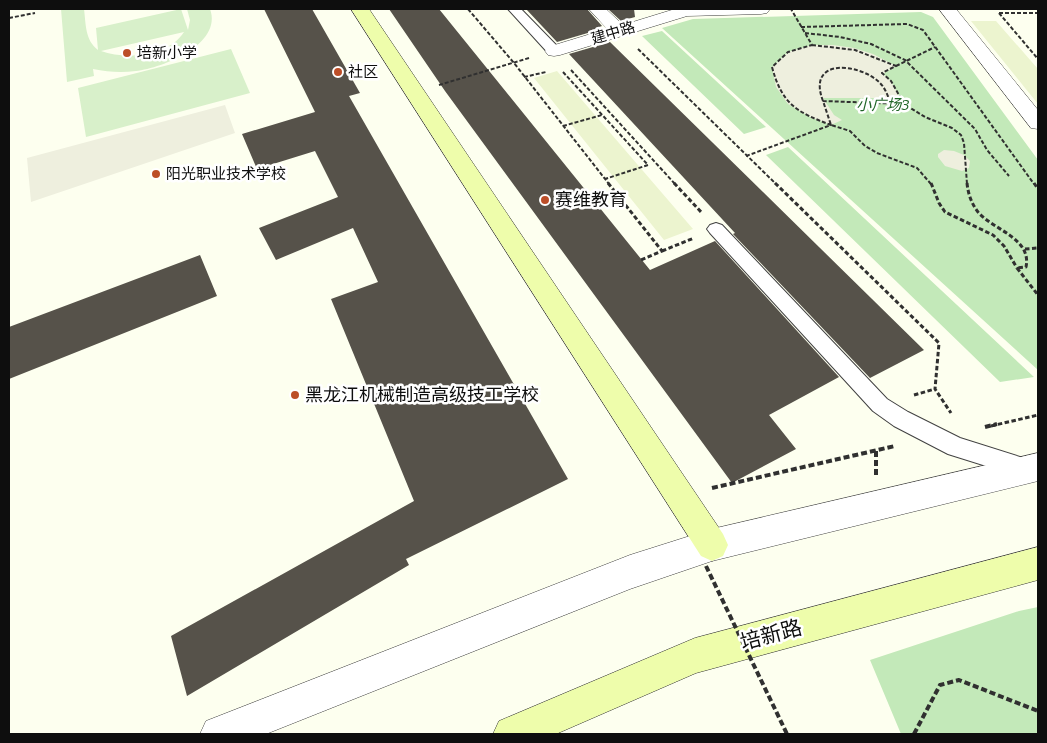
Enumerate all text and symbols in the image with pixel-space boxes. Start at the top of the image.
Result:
street label: 建中路 [589,18,637,48]
place label: 培新小学 [137,44,197,62]
marker: 培新小学 [121,47,133,59]
place label: 社区 [348,63,378,81]
marker: 社区 [332,66,344,78]
park label: 小广场3 [856,96,910,114]
place label: 阳光职业技术学校 [166,165,286,183]
marker: 阳光职业技术学校 [150,168,162,180]
place label: 赛维教育 [555,189,627,211]
marker: 赛维教育 [539,194,551,206]
place label: 黑龙江机械制造高级技工学校 [305,384,539,406]
marker: 黑龙江机械制造高级技工学校 [289,389,301,401]
street label: 培新路 [737,614,805,656]

